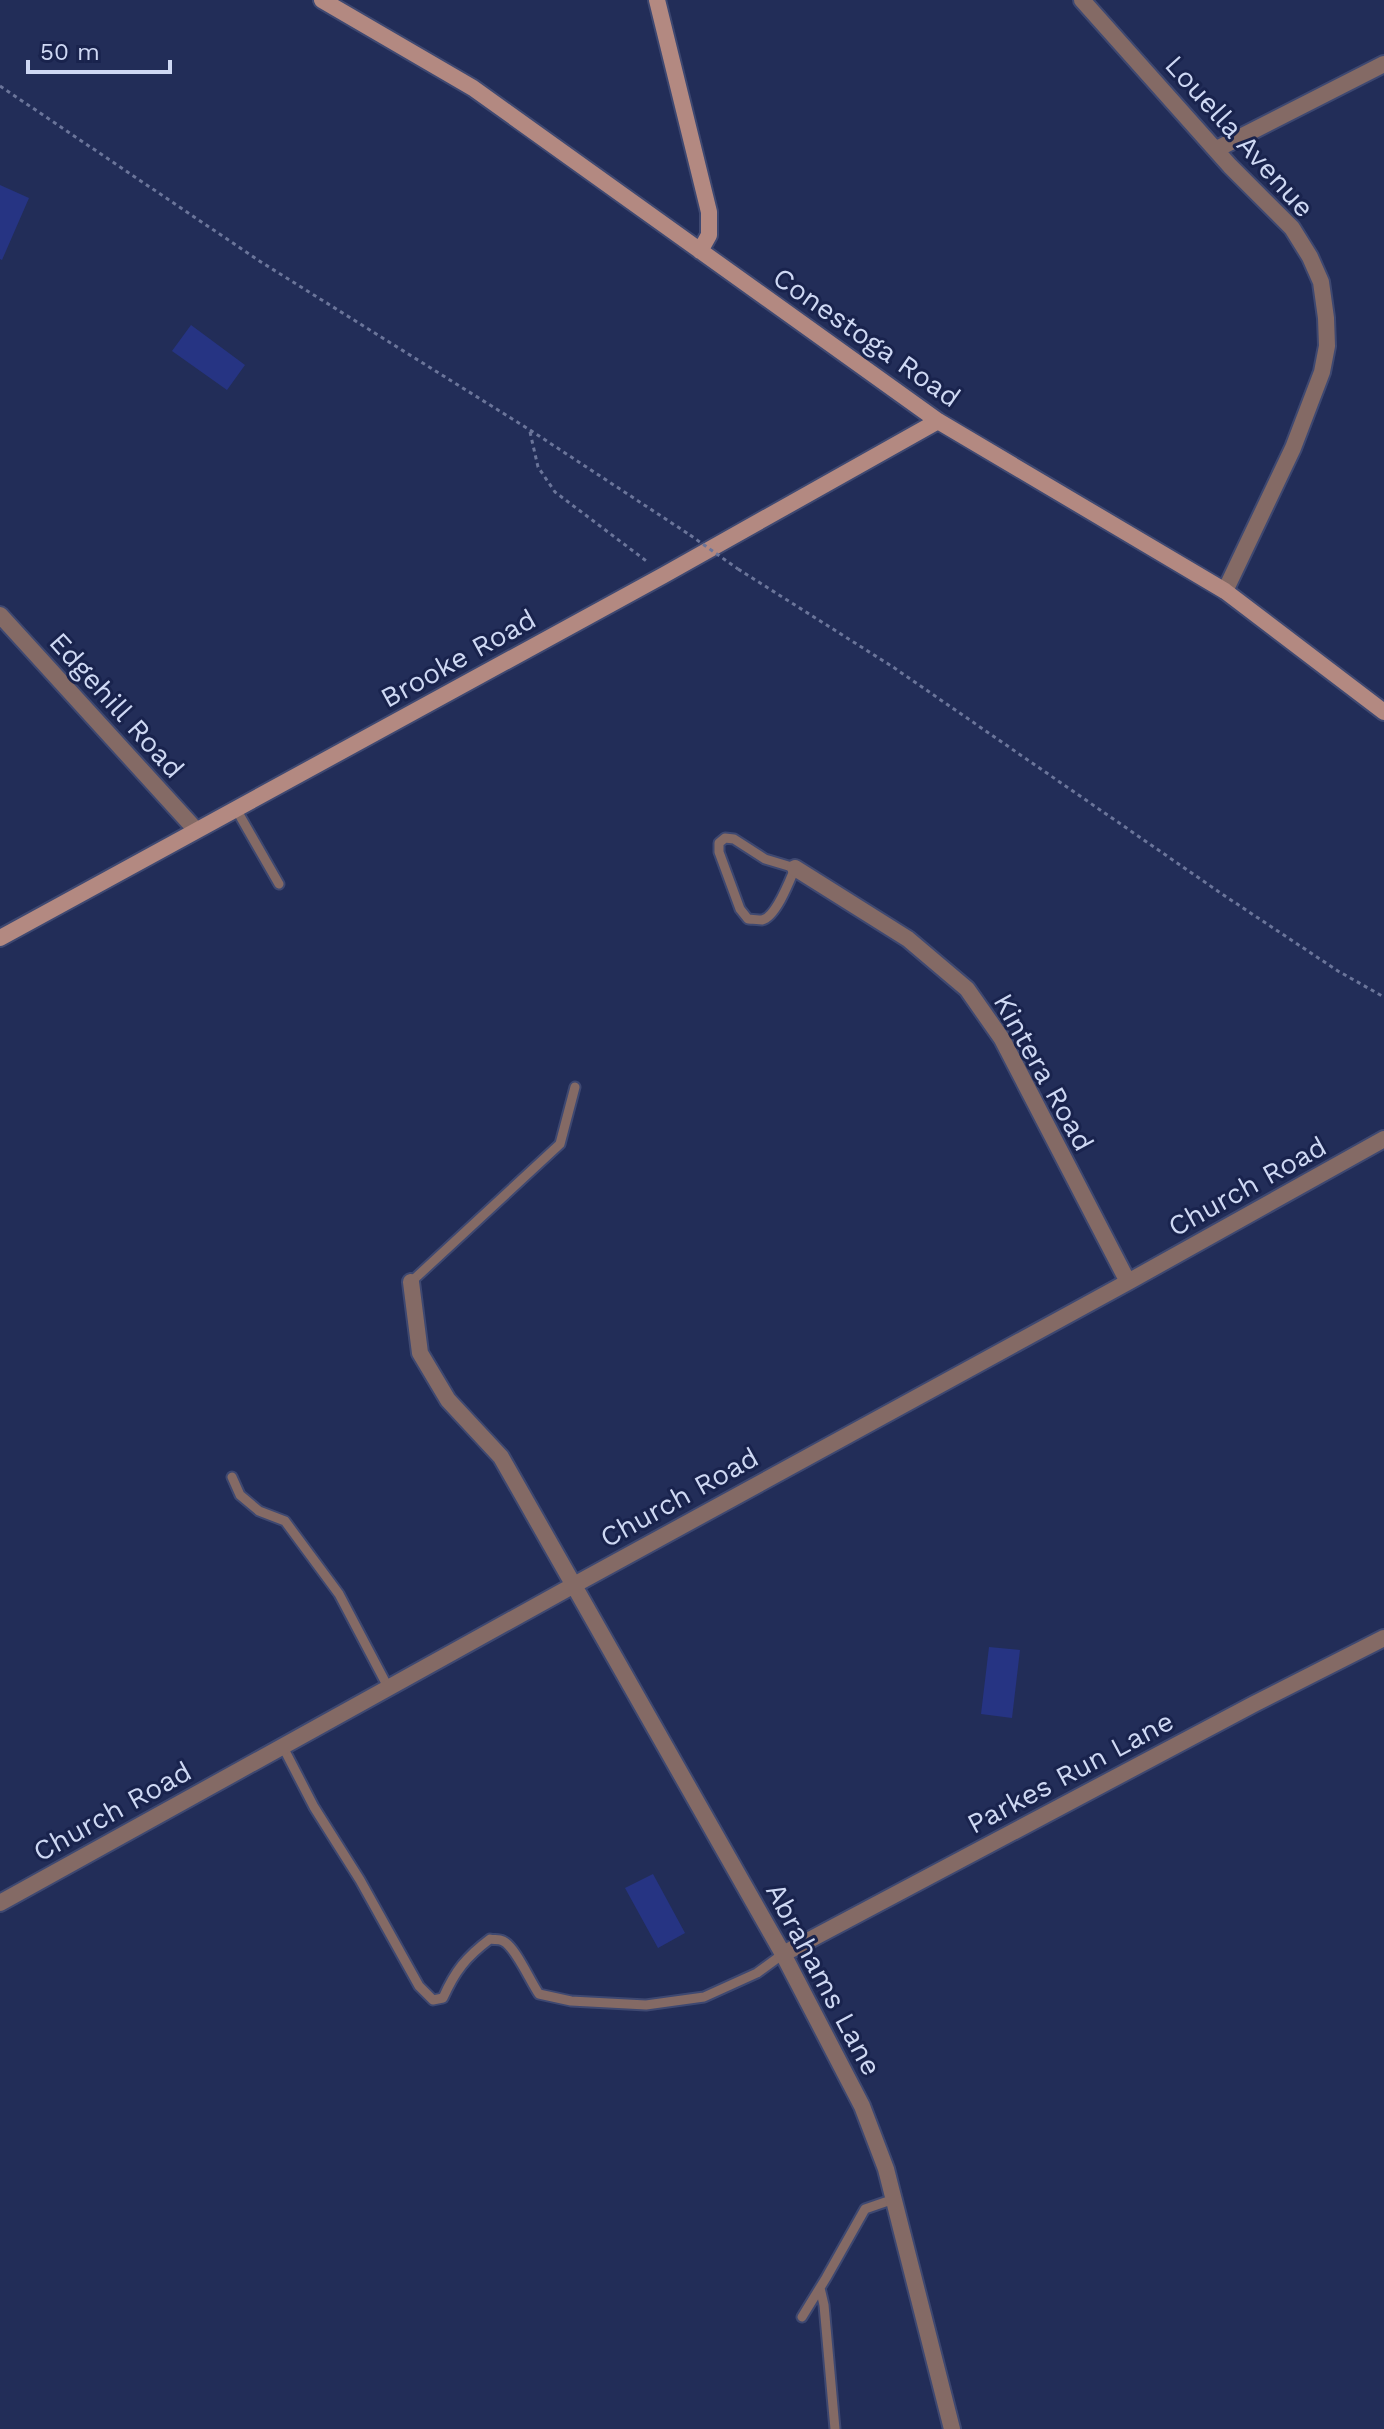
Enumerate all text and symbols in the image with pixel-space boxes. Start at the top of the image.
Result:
scale bar [28,24,170,74]
text: 50 m [40,38,100,66]
street label: Louella Avenue [1158,49,1321,224]
street label: Conestoga Road [767,261,967,414]
street label: Brooke Road [375,602,542,715]
street label: Edgehill Road [43,626,191,785]
street label: Kintera Road [987,988,1100,1157]
street label: Church Road [1162,1129,1332,1243]
street label: Church Road [594,1440,764,1554]
street label: Parkes Run Lane [962,1704,1179,1841]
street label: Church Road [27,1754,197,1868]
street label: Abrahams Lane [759,1877,888,2081]

